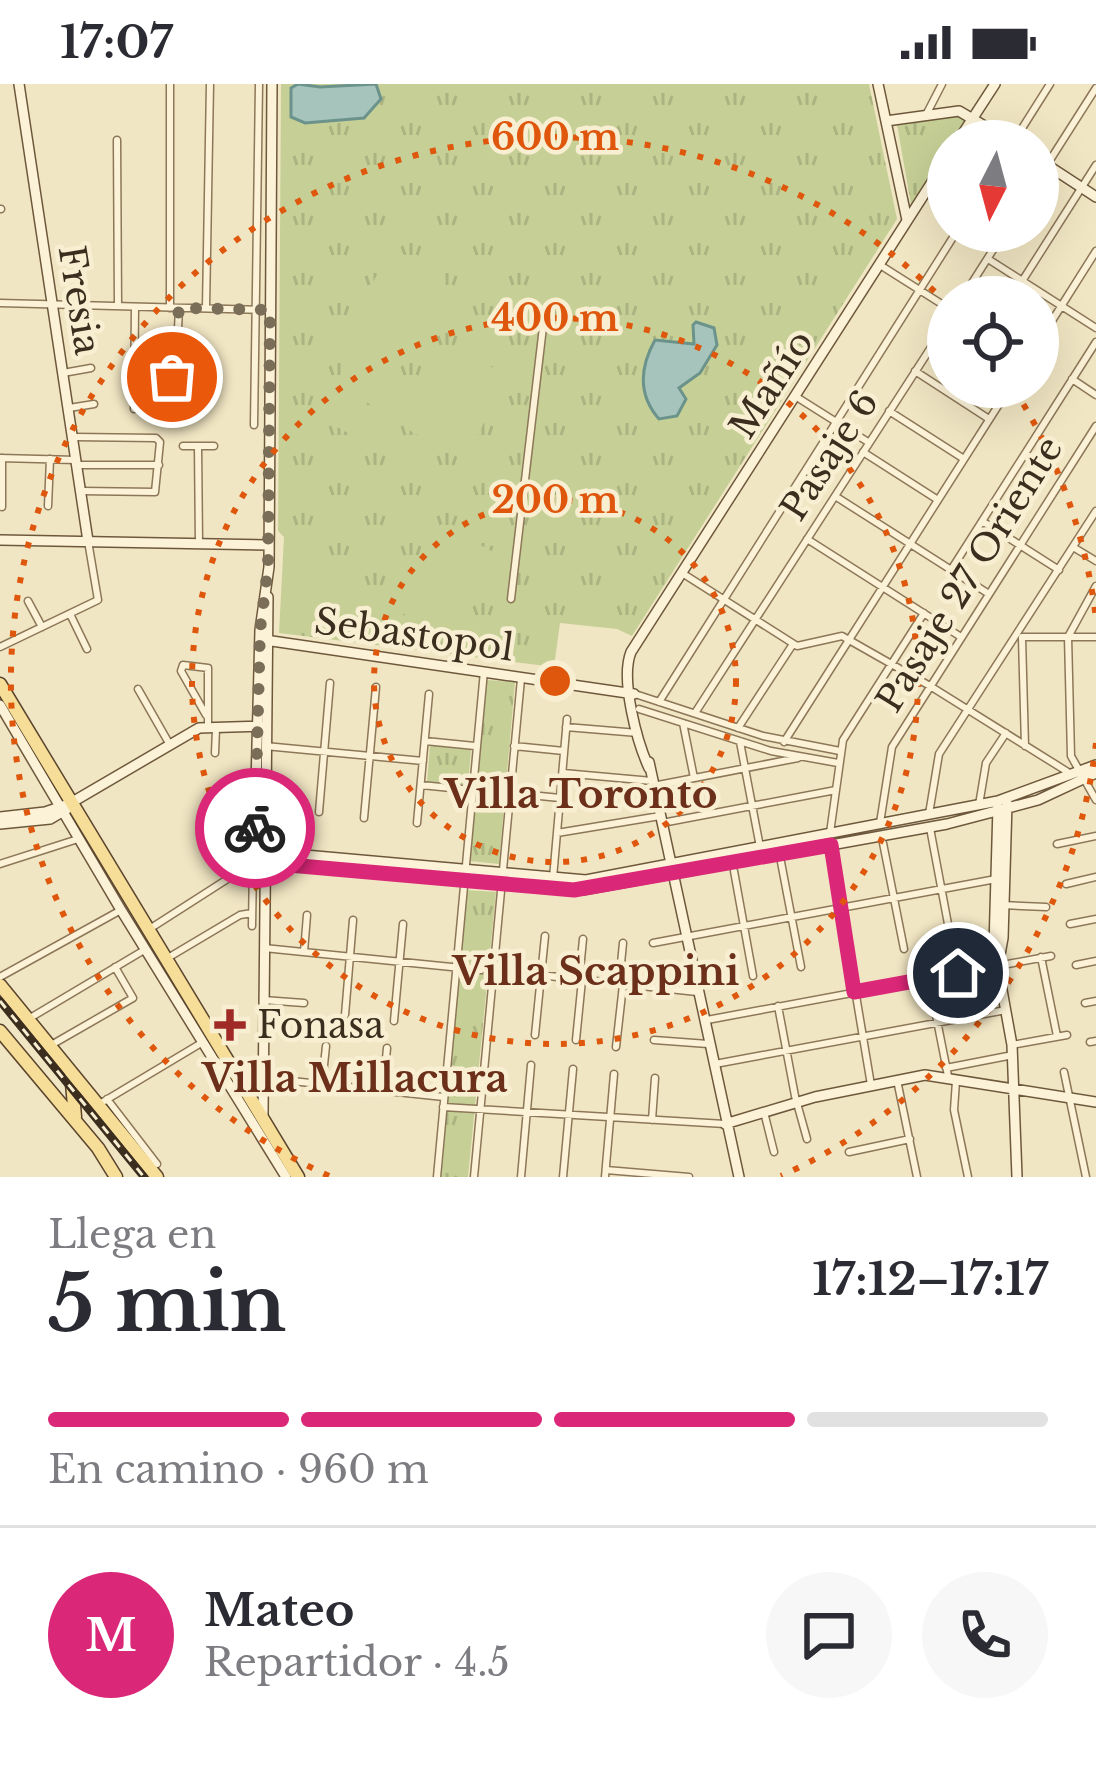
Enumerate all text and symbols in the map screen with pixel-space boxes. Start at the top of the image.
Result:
text: 17:07 [60,14,173,70]
text: 600 m [491,115,619,160]
north arrow [927,120,1059,252]
map controls [927,120,1059,408]
street label: Fresia [49,242,110,358]
button: locate [927,276,1059,408]
text: 400 m [491,296,619,341]
street label: Mañío [720,322,823,447]
pin [121,326,223,428]
icon: bag [139,344,205,410]
street label: Pasaje 6 [771,382,888,529]
street label: Pasaje 27 Oriente [867,428,1072,720]
text: 200 m [491,478,619,523]
street label: Sebastopol [312,598,516,671]
centre of rings [534,660,576,702]
courier [195,768,315,888]
district label: Villa Toronto [442,770,718,819]
icon: bike [222,795,288,861]
pin [907,922,1009,1024]
icon: home [925,940,991,1006]
district label: Villa Scappini [451,947,739,996]
place label: Fonasa [257,1003,384,1048]
marker: Fonasa [214,1009,246,1041]
district label: Villa Millacura [200,1054,508,1103]
text: Llega en [48,1210,216,1259]
text: 17:12–17:17 [812,1251,1048,1307]
text: 5 min [48,1255,286,1352]
text: En camino · 960 m [48,1445,429,1494]
button: chat [766,1572,892,1698]
button: phone [922,1572,1048,1698]
text: Mateo [204,1582,355,1638]
text: M [85,1607,137,1663]
text: Repartidor · 4.5 [204,1638,510,1687]

